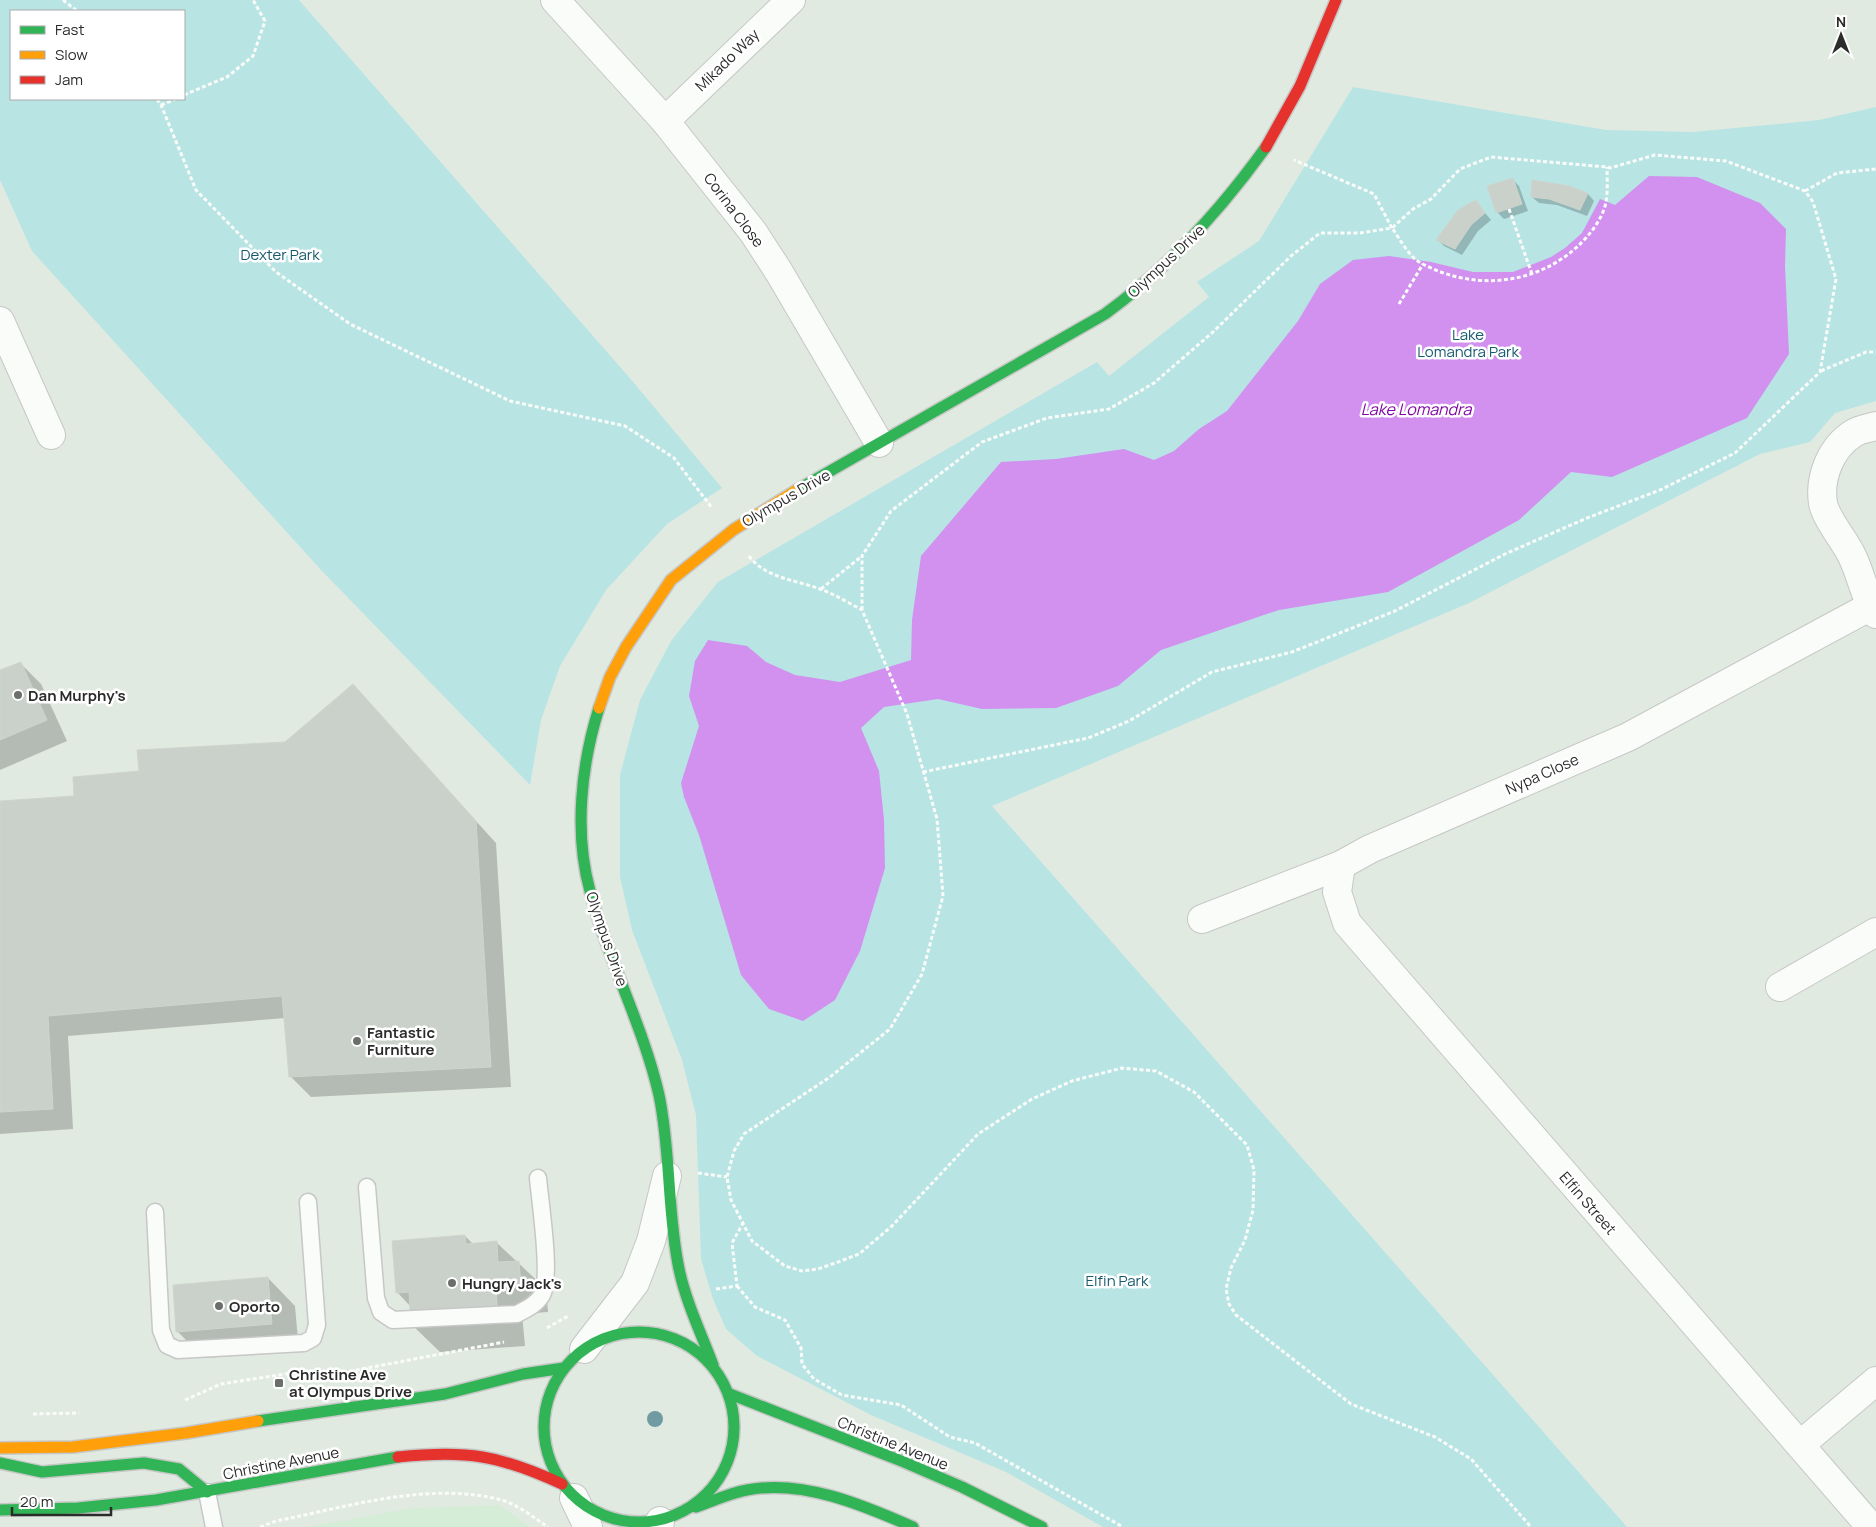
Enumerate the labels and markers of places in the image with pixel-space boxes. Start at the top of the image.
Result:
place label: Dan Murphy's [28,685,126,706]
marker: Dan Murphy's [12,689,24,701]
place label: Fantastic Furniture [367,1022,436,1060]
marker: Fantastic Furniture [351,1035,363,1047]
place label: Hungry Jack's [462,1273,562,1294]
marker: Hungry Jack's [446,1277,458,1289]
place label: Oporto [229,1296,280,1317]
marker: Oporto [213,1300,225,1312]
place label: Christine Ave at Olympus Drive [289,1364,412,1402]
marker: Christine Ave at Olympus Drive [273,1377,285,1389]

